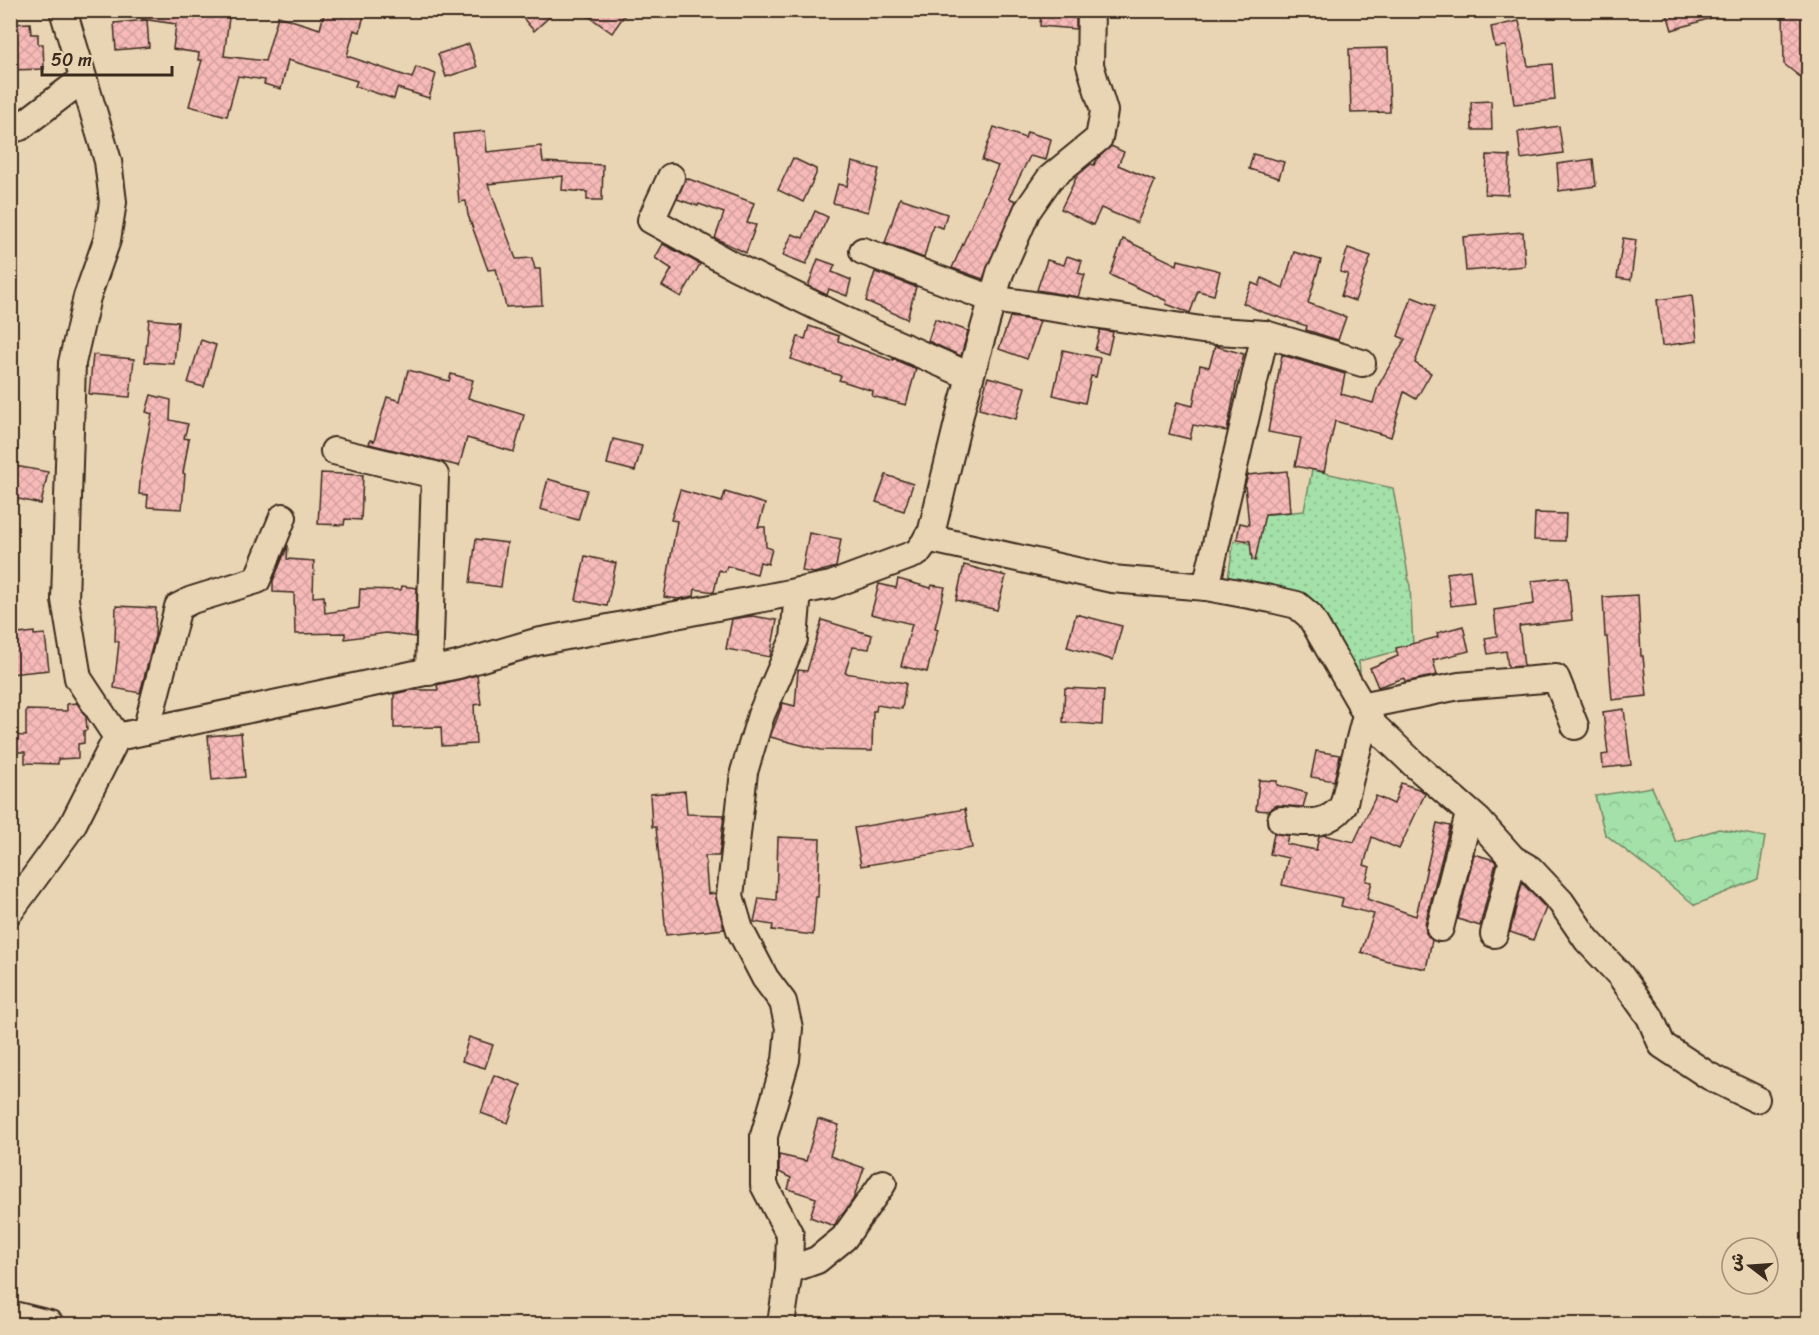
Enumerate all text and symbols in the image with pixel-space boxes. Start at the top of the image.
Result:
scale bar [42,39,172,77]
text: 50 m [51,44,92,76]
north arrow [1720,1236,1780,1296]
text: ش [1720,1249,1753,1274]

